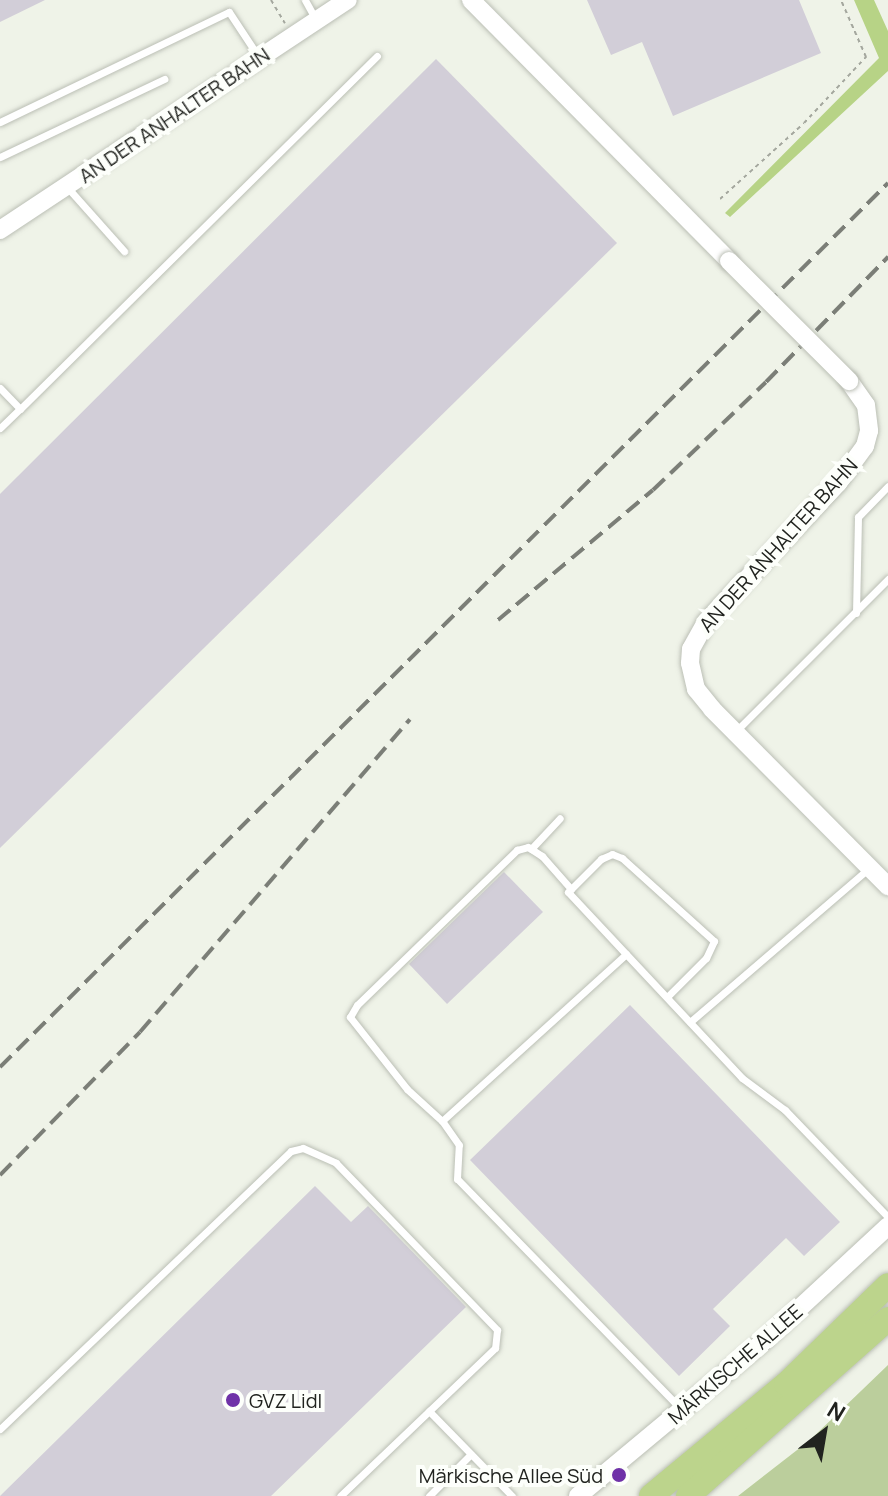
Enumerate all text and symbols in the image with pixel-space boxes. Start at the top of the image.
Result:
street label: AN DER ANHALTER BAHN [74,42,274,188]
street label: AN DER ANHALTER BAHN [694,453,862,637]
street label: MÄRKISCHE ALLEE [663,1299,807,1429]
place label: GVZ Lidl [249,1388,322,1412]
marker: GVZ Lidl [224,1391,242,1409]
north arrow [784,1392,864,1472]
text: N [822,1394,851,1428]
place label: Märkische Allee Süd [419,1463,603,1487]
marker: Märkische Allee Süd [610,1466,628,1484]

